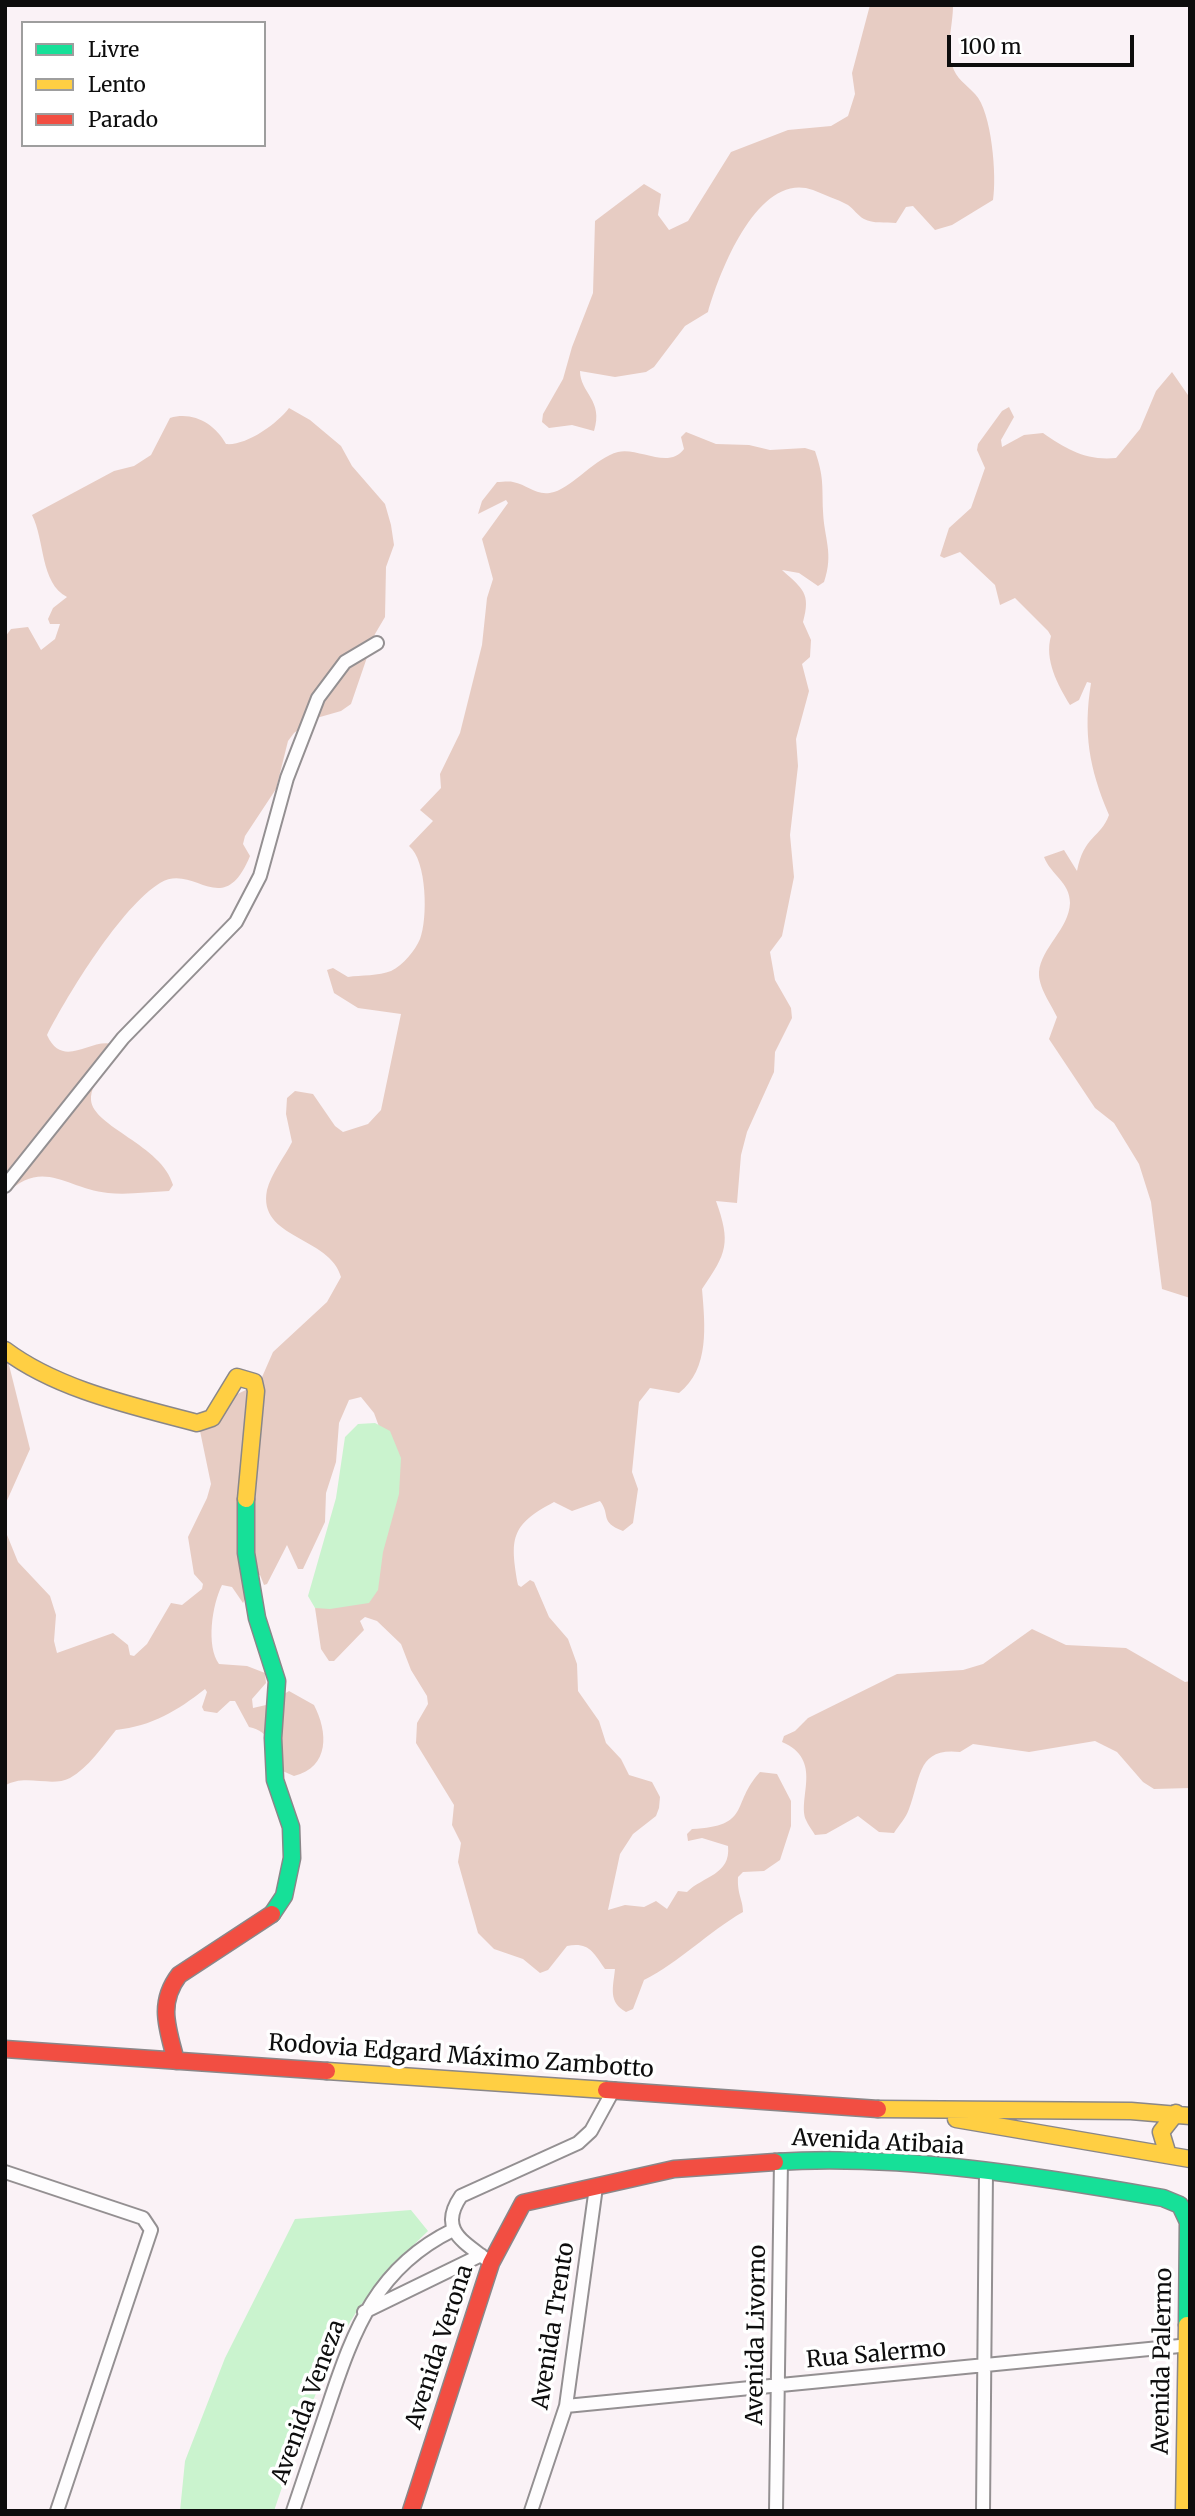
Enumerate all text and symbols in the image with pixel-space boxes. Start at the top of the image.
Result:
legend [21,21,266,147]
scale bar [950,21,1137,65]
text: 100 m [960,33,1022,60]
text: Livre [88,36,139,63]
text: Lento [88,71,146,98]
text: Parado [88,106,158,133]
street label: Rodovia Edgard Máximo Zambotto [267,2030,655,2084]
street label: Avenida Atibaia [791,2125,965,2161]
street label: Avenida Trento [527,2241,581,2411]
street label: Avenida Livorno [742,2245,772,2425]
street label: Avenida Verona [400,2262,480,2432]
street label: Avenida Palermo [1148,2267,1178,2455]
street label: Avenida Veneza [267,2316,351,2488]
street label: Rua Salermo [805,2335,947,2375]

